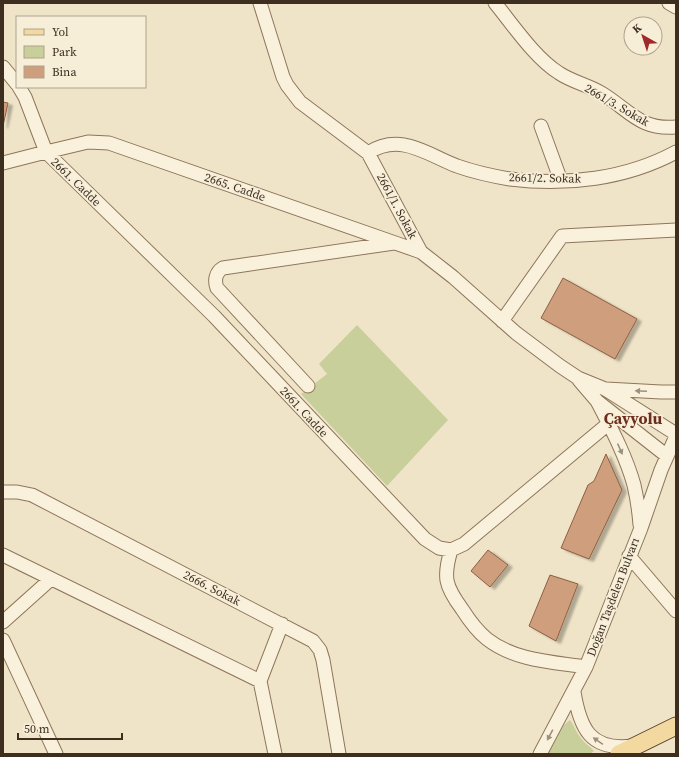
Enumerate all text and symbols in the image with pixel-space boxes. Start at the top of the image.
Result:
legend [16,16,146,88]
north arrow [623,16,663,56]
text: K [629,20,645,37]
text: Yol [52,24,69,40]
text: Park [52,44,77,60]
text: Bina [52,64,77,80]
street label: 2661/3. Sokak [582,80,653,130]
street label: 2661. Cadde [47,154,105,210]
street label: 2665. Cadde [202,169,268,205]
street label: 2661/2. Sokak [509,169,582,187]
street label: 2661/1. Sokak [373,170,421,242]
street label: 2661. Cadde [276,383,332,441]
one-way arrow [635,388,647,395]
district label: Çayyolu [604,407,663,429]
one-way arrow [617,443,623,454]
street label: Doğan Taşdelen Bulvarı [583,535,643,659]
street label: 2666. Sokak [181,567,244,609]
scale bar [18,715,122,741]
text: 50 m [24,721,50,737]
one-way arrow [547,729,554,741]
one-way arrow [593,737,603,745]

